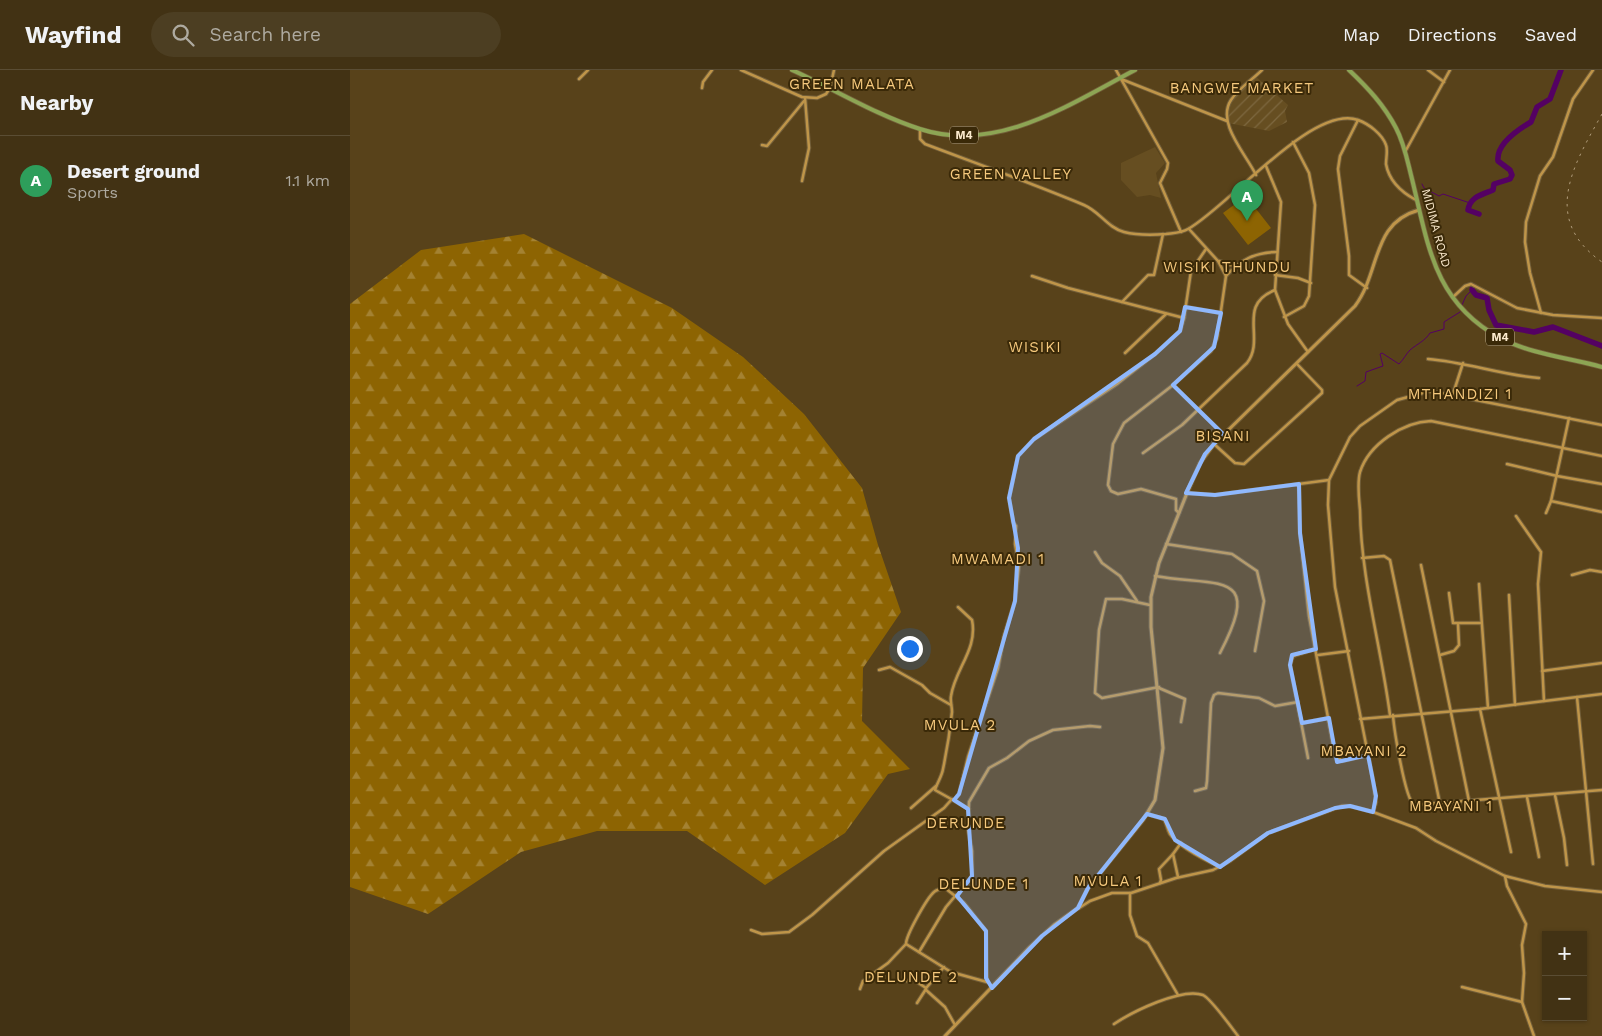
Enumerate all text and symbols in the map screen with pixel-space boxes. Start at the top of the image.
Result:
search box [151,12,501,57]
text: Wayfind [25,21,121,49]
icon: search [169,21,197,49]
text: Search here [209,23,321,46]
text: Map [1343,24,1380,45]
text: Directions [1408,24,1497,45]
text: Saved [1525,24,1577,45]
district label: GREEN MALATA [789,75,915,93]
district label: BANGWE MARKET [1170,79,1314,97]
text: Nearby [20,90,93,115]
road number: M4 [950,126,978,144]
text: Desert ground [67,160,200,183]
district label: GREEN VALLEY [950,165,1072,183]
text: A [31,171,41,190]
text: 1.1 km [285,171,330,190]
pin: A [1231,180,1263,221]
text: Sports [67,183,118,202]
street label: MIDIMA ROAD [1419,187,1453,269]
district label: WISIKI THUNDU [1163,258,1291,276]
road number: M4 [1486,328,1514,346]
district label: WISIKI [1008,338,1062,356]
district label: MTHANDIZI 1 [1408,385,1512,403]
district label: BISANI [1195,427,1251,445]
district label: MWAMADI 1 [951,550,1045,568]
your location [897,636,923,662]
district label: MVULA 2 [924,716,996,734]
district label: MBAYANI 2 [1320,742,1408,760]
district label: MBAYANI 1 [1409,797,1493,815]
district label: DERUNDE [926,814,1006,832]
district label: MVULA 1 [1073,872,1143,890]
district label: DELUNDE 1 [939,875,1029,893]
map controls [1542,931,1587,1021]
button: + [1542,931,1587,976]
district label: DELUNDE 2 [864,968,958,986]
button: − [1542,976,1587,1021]

